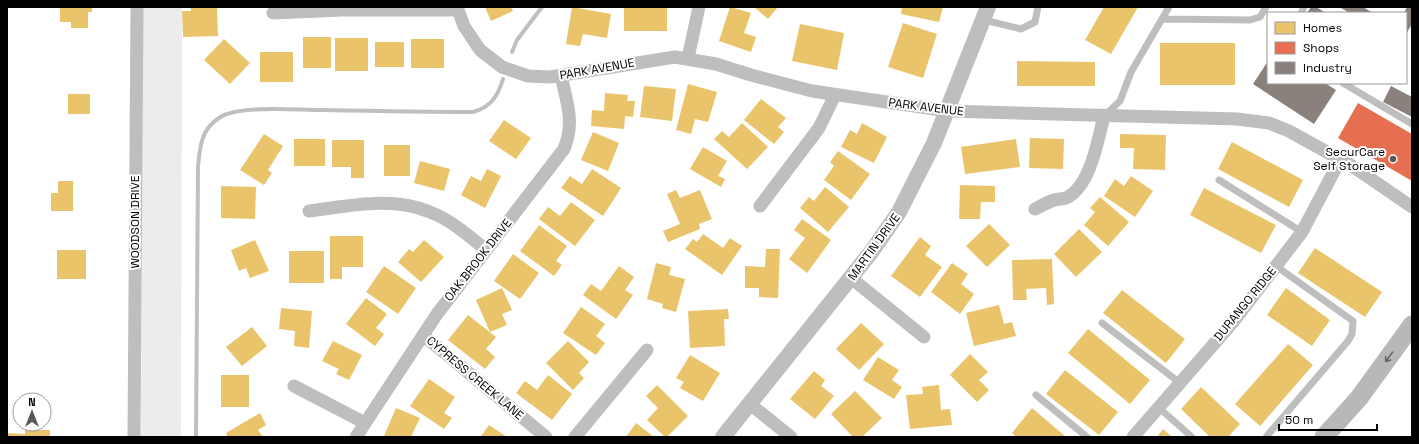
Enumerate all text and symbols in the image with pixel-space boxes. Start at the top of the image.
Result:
legend [1267,12,1407,84]
text: Homes [1303,20,1342,36]
text: Shops [1303,40,1339,56]
street label: PARK AVENUE [558,55,636,83]
text: Industry [1303,60,1352,76]
street label: PARK AVENUE [887,94,965,120]
place label: SecurCare Self Storage [1313,144,1385,174]
marker: SecurCare Self Storage [1388,154,1398,164]
street label: WOODSON DRIVE [127,175,143,269]
street label: MARTIN DRIVE [844,210,904,284]
street label: OAK BROOK DRIVE [441,215,515,305]
street label: DURANGO RIDGE [1210,263,1280,344]
street label: CYPRESS CREEK LANE [423,333,527,424]
one-way arrow [1385,351,1393,362]
north arrow [12,392,52,432]
text: N [28,395,36,409]
scale bar [1279,406,1377,432]
text: 50 m [1285,412,1313,428]

